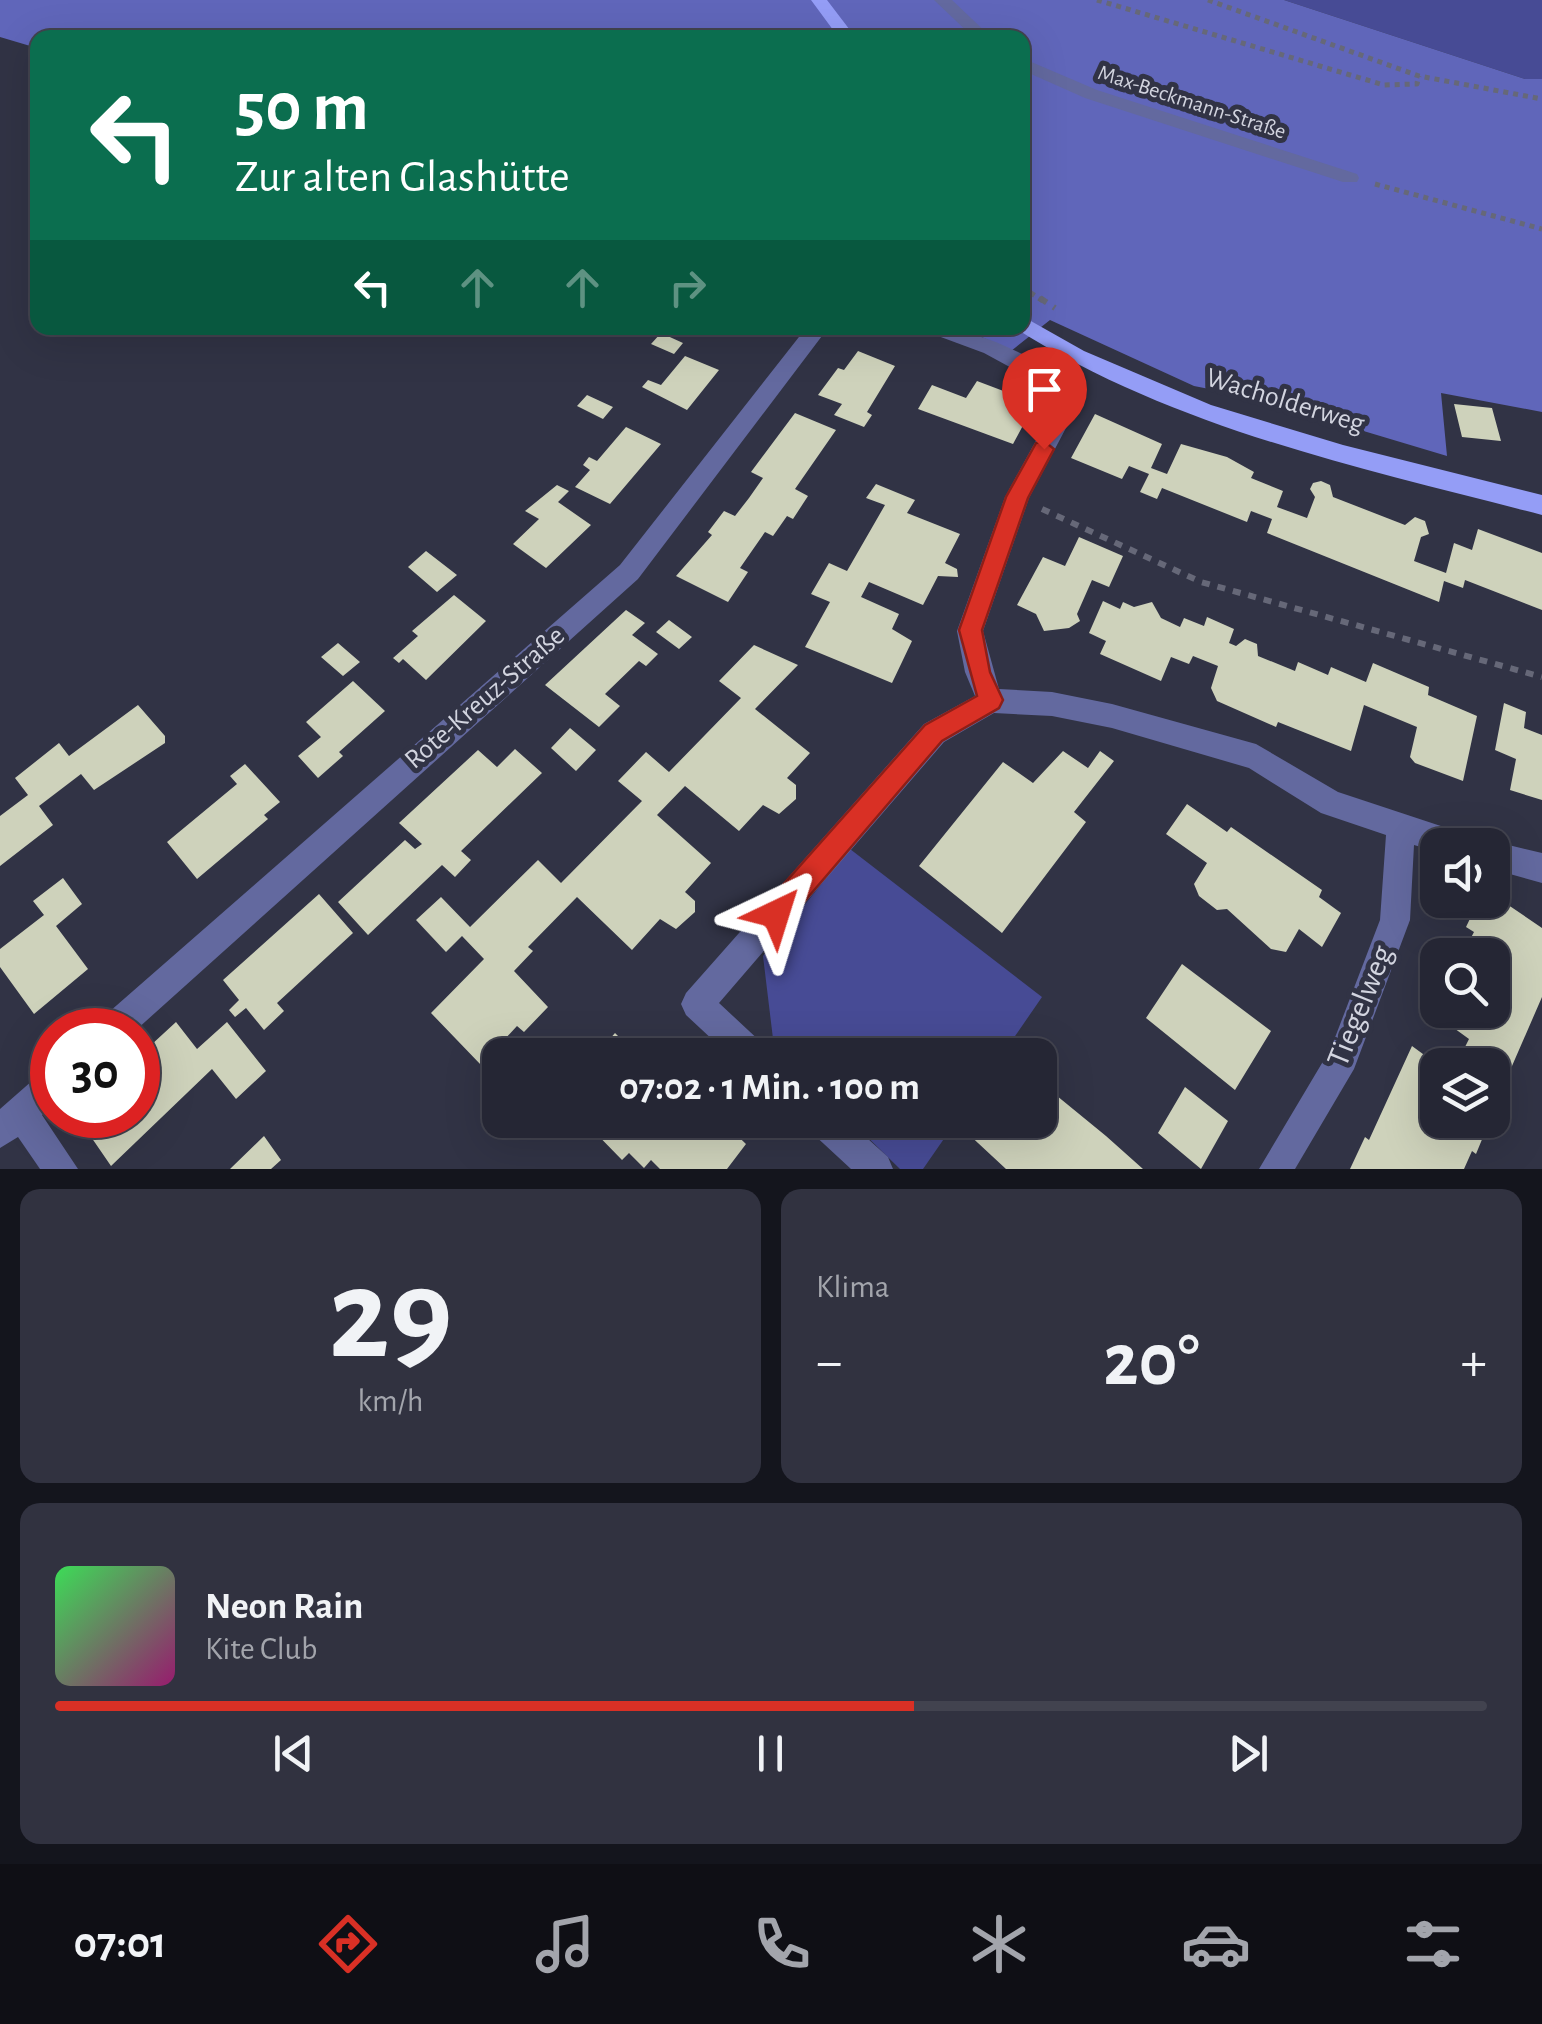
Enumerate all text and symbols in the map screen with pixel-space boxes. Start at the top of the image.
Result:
street label: Max-Beckmann-Straße [1095,61,1289,143]
icon: left [70,70,200,200]
text: 50 m [235,73,369,143]
text: Zur alten Glashütte [235,155,570,200]
icon: left [345,260,400,315]
icon: ahead [450,260,505,315]
icon: ahead [555,260,610,315]
icon: right [660,260,715,315]
pin [1002,347,1087,450]
icon: arrive [1017,362,1072,417]
street label: Wacholderweg [1203,364,1368,438]
street label: Rote-Kreuz-Straße [400,621,570,775]
map controls [1420,828,1510,1138]
button: sound [1420,828,1510,918]
position arrow [724,862,828,966]
button: search [1420,938,1510,1028]
street label: Tiegelweg [1321,941,1399,1071]
speed limit sign: 30 [30,1008,160,1138]
button: layers [1420,1048,1510,1138]
text: 07:02 · 1 Min. · 100 m [619,1069,920,1107]
text: 29 [328,1252,453,1382]
text: Klima [816,1271,890,1303]
text: 20° [1103,1324,1200,1399]
text: − [816,1335,842,1390]
text: + [1461,1335,1487,1390]
text: km/h [357,1385,424,1417]
text: Neon Rain [205,1588,363,1626]
text: Kite Club [205,1633,317,1665]
icon: previous [266,1726,321,1781]
icon: pause [743,1726,798,1781]
icon: next [1221,1726,1276,1781]
icon: directions [313,1909,383,1979]
icon: music [530,1909,600,1979]
icon: phone [747,1909,817,1979]
icon: climate [964,1909,1034,1979]
icon: car [1181,1909,1251,1979]
icon: filters [1398,1909,1468,1979]
text: 07:01 [74,1921,166,1966]

